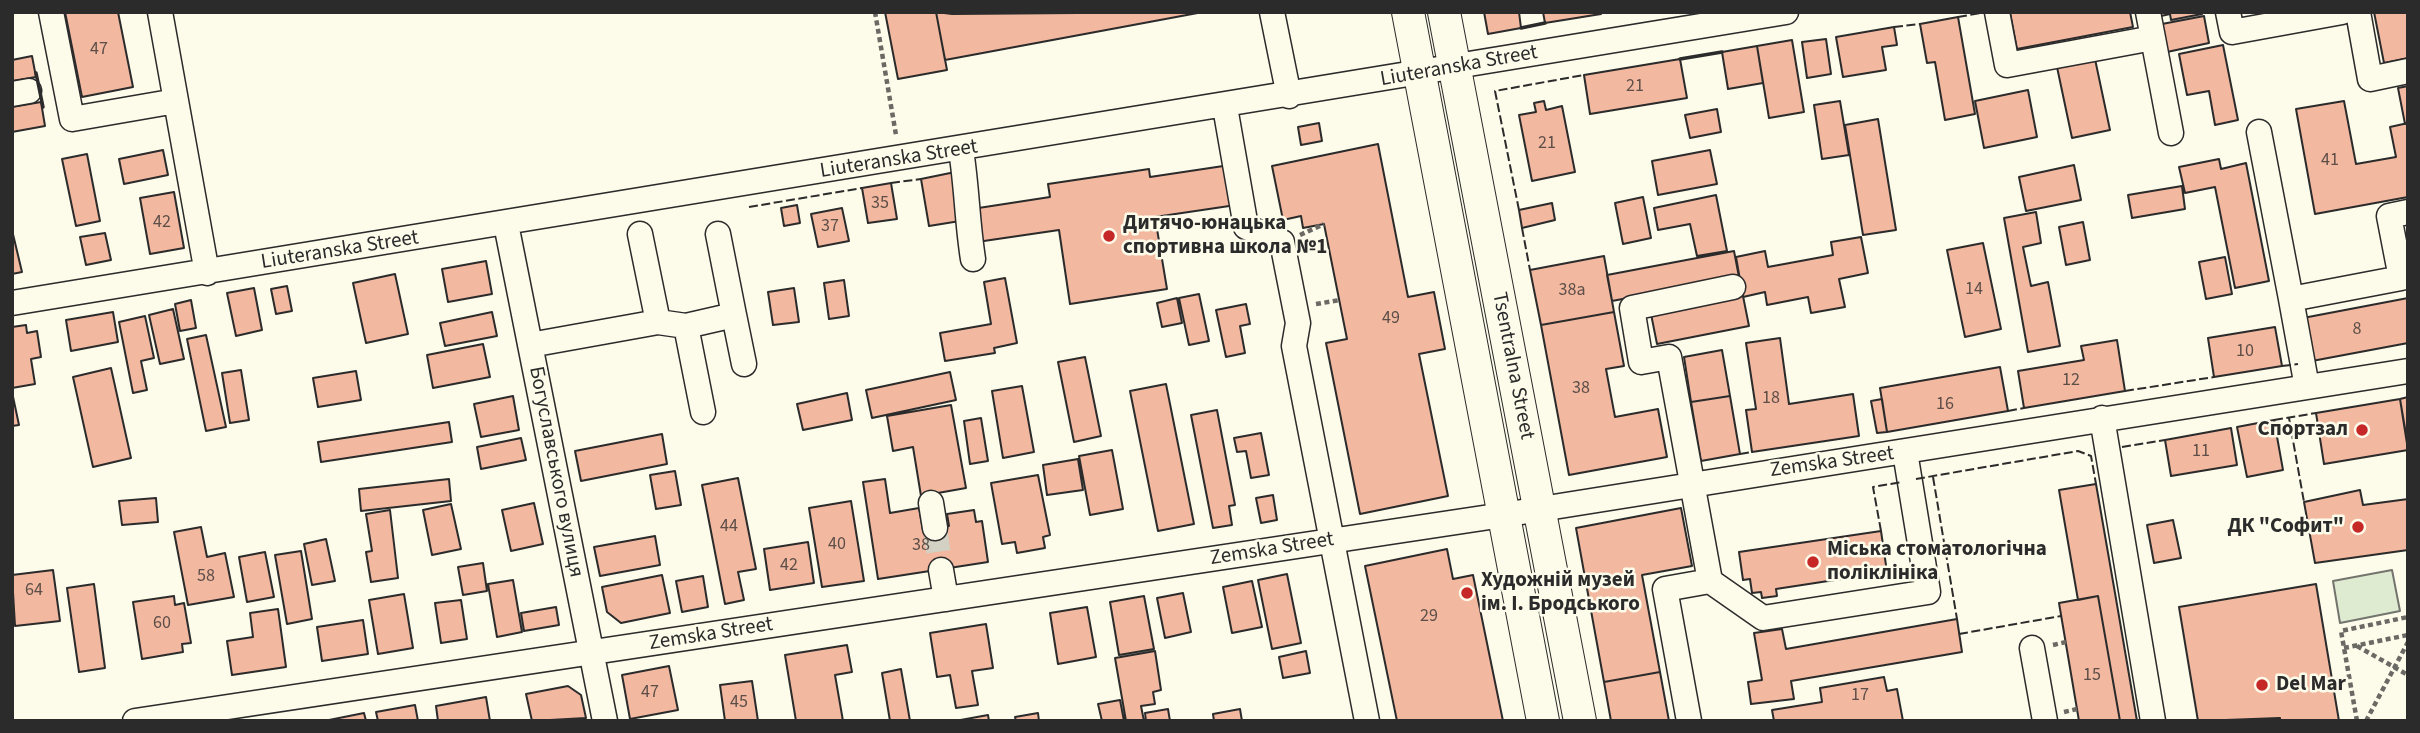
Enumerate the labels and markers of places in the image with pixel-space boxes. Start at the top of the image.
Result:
place label: Дитячо-юнацька спортивна школа №1 [1123,211,1327,261]
marker: Дитячо-юнацька спортивна школа №1 [1101,228,1117,244]
place label: Спортзал [2258,417,2348,443]
marker: Спортзал [2354,422,2370,438]
place label: ДК "Софит" [2228,514,2344,540]
marker: ДК "Софит" [2350,519,2366,535]
place label: Міська стоматологічна поліклініка [1827,537,2047,587]
marker: Міська стоматологічна поліклініка [1805,554,1821,570]
place label: Художній музей ім. І. Бродського [1481,568,1640,618]
marker: Художній музей ім. І. Бродського [1459,585,1475,601]
place label: Del Mar [2276,672,2346,698]
marker: Del Mar [2254,677,2270,693]

